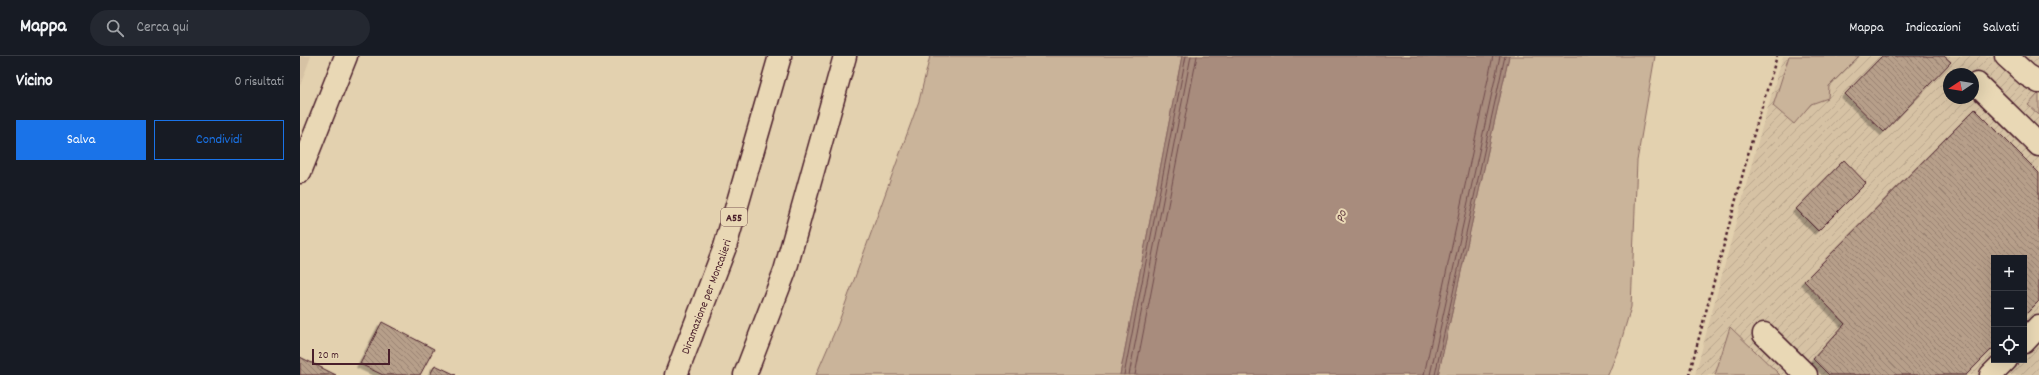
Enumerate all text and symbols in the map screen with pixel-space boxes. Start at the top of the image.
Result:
search box [90,10,370,46]
text: Mappa [20,14,66,41]
icon: search [104,17,126,39]
text: Cerca qui [136,17,188,39]
text: Mappa [1849,18,1884,38]
text: Indicazioni [1906,18,1961,38]
text: Salvati [1983,18,2019,38]
north arrow [1943,68,1979,104]
text: Vicino [16,70,53,94]
text: 0 risultati [234,73,284,92]
button: Salva [16,120,146,160]
button: Condividi [154,120,284,160]
water label: Po [1332,207,1353,225]
road number: A55 [721,208,747,226]
street label: Diramazione per Moncalieri [678,238,737,357]
map controls [1991,255,2027,363]
button: + [1991,255,2027,291]
button: − [1991,291,2027,327]
button: locate [1991,327,2027,363]
scale bar [312,347,390,366]
text: 20 m [318,348,339,364]

